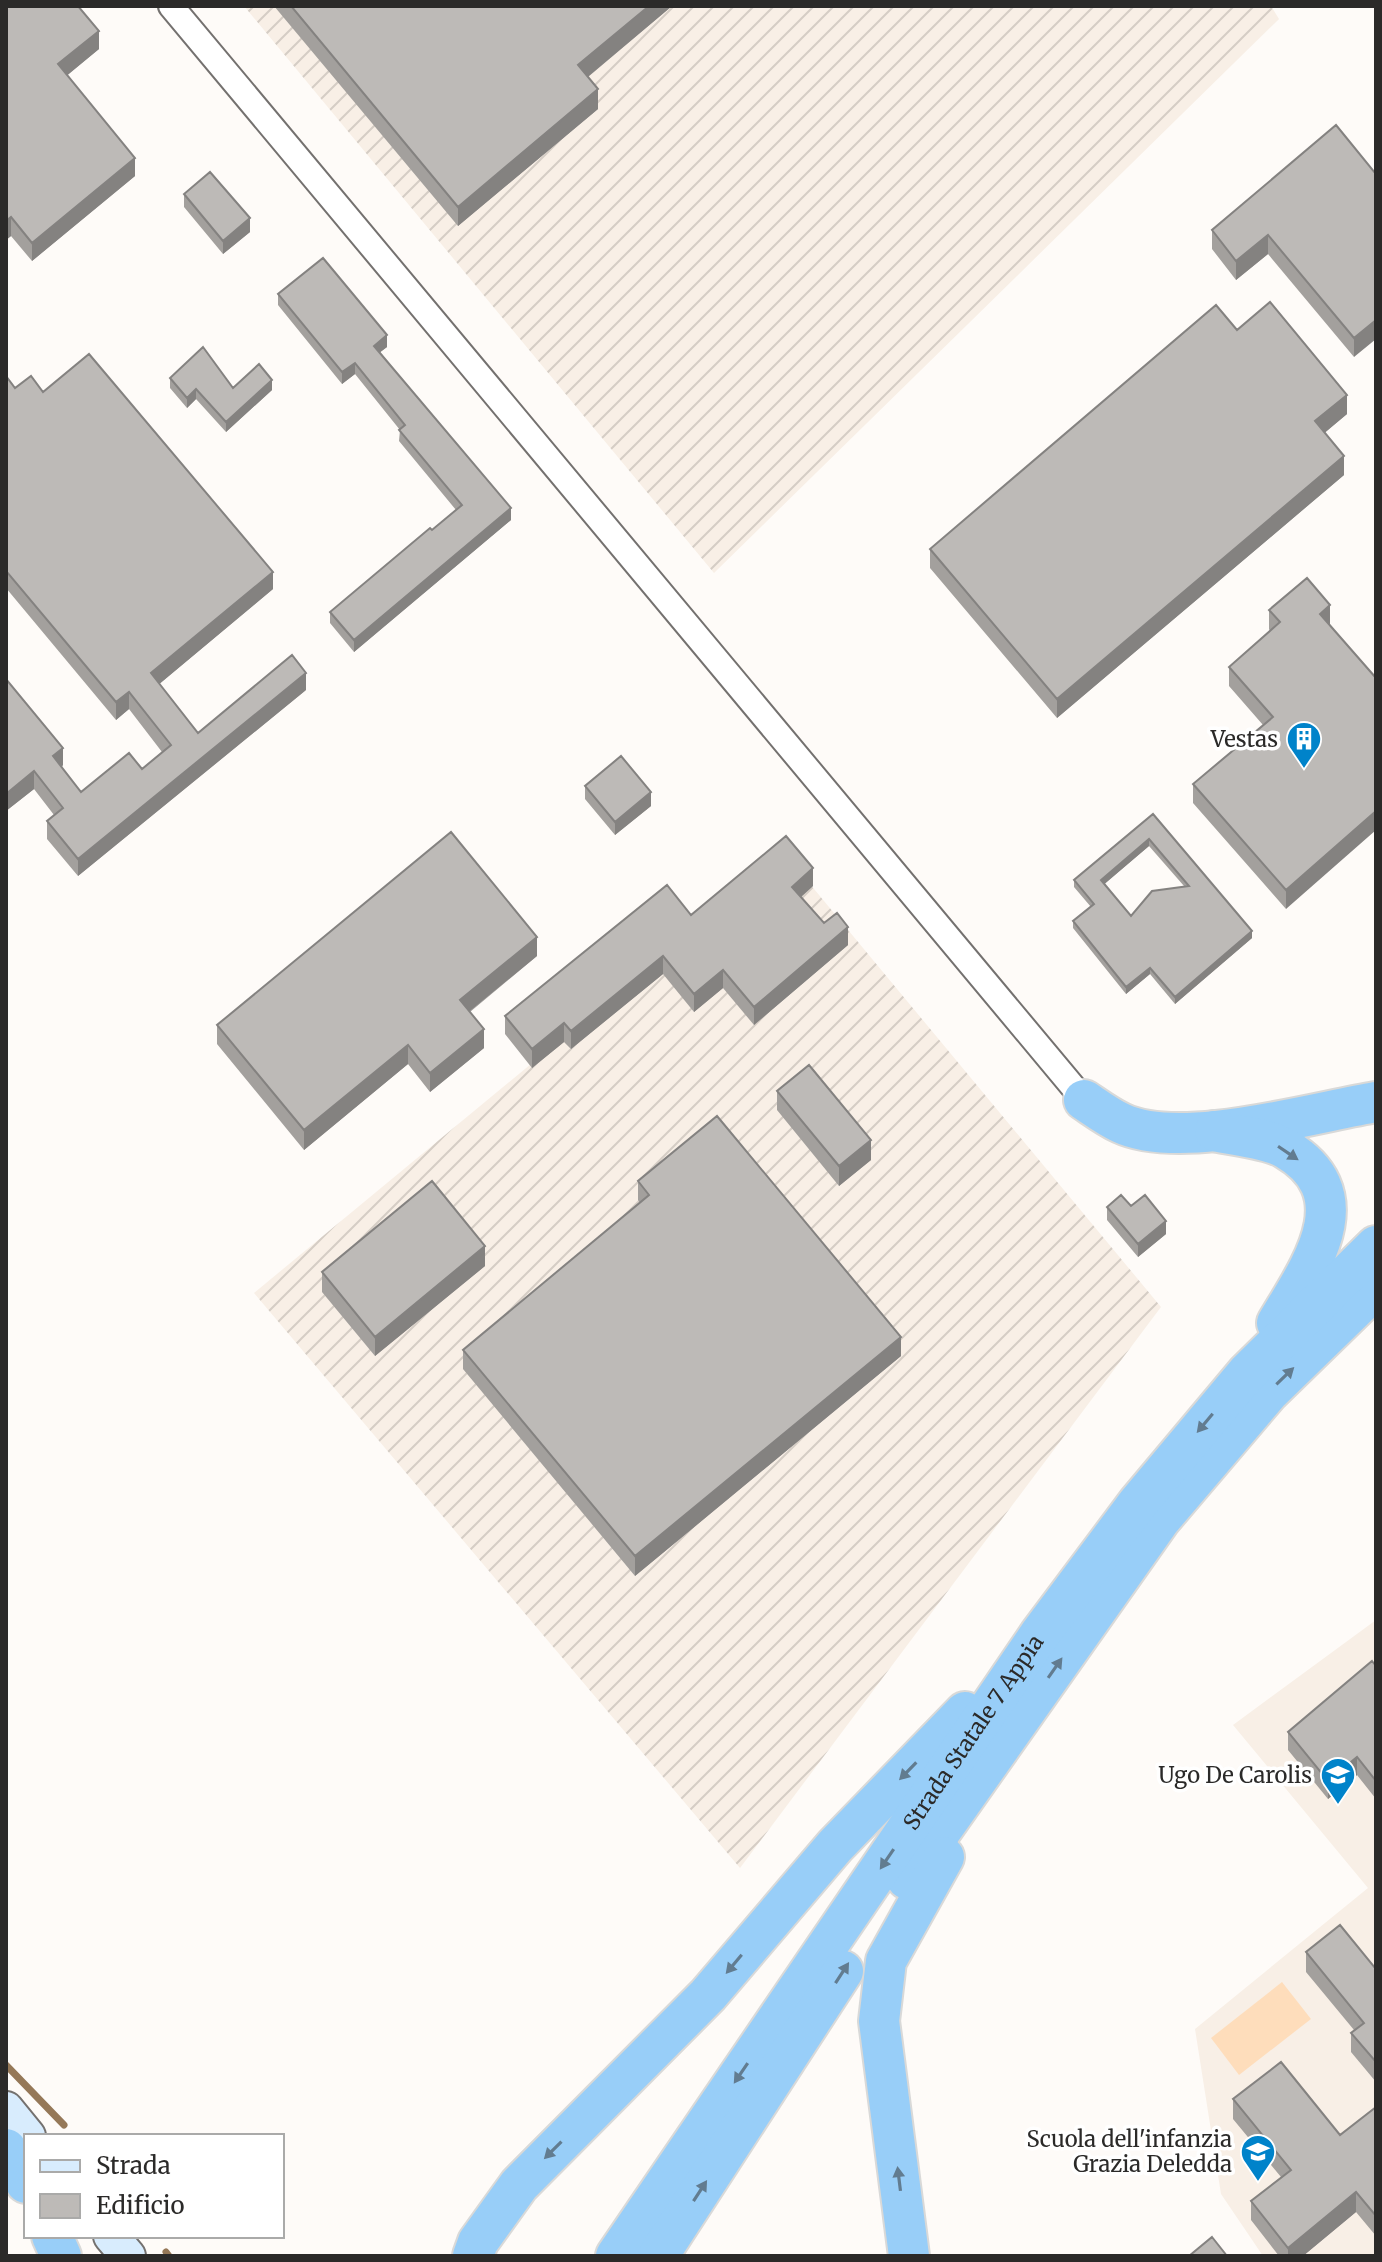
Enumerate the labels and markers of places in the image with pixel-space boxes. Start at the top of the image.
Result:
building icon: Vestas [1285,720,1323,770]
place label: Vestas [1210,725,1278,753]
school or university icon: Ugo De Carolis [1319,1756,1357,1806]
place label: Ugo De Carolis [1158,1761,1312,1789]
place label: Scuola dell'infanzia Grazia Deledda [1027,2125,1232,2178]
school or university icon: Scuola dell'infanzia Grazia Deledda [1239,2133,1277,2183]

